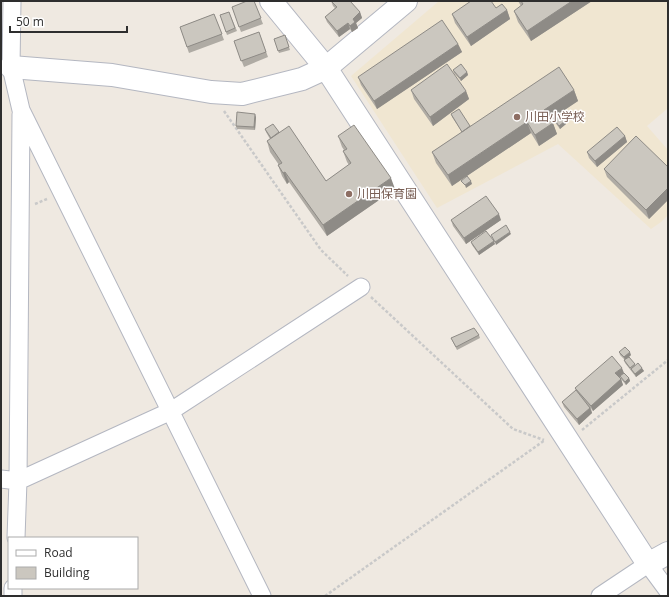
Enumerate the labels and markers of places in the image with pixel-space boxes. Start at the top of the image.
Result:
place label: 川田小学校 [525,108,585,125]
marker: 川田小学校 [512,112,522,122]
place label: 川田保育園 [357,185,417,202]
marker: 川田保育園 [344,189,354,199]

